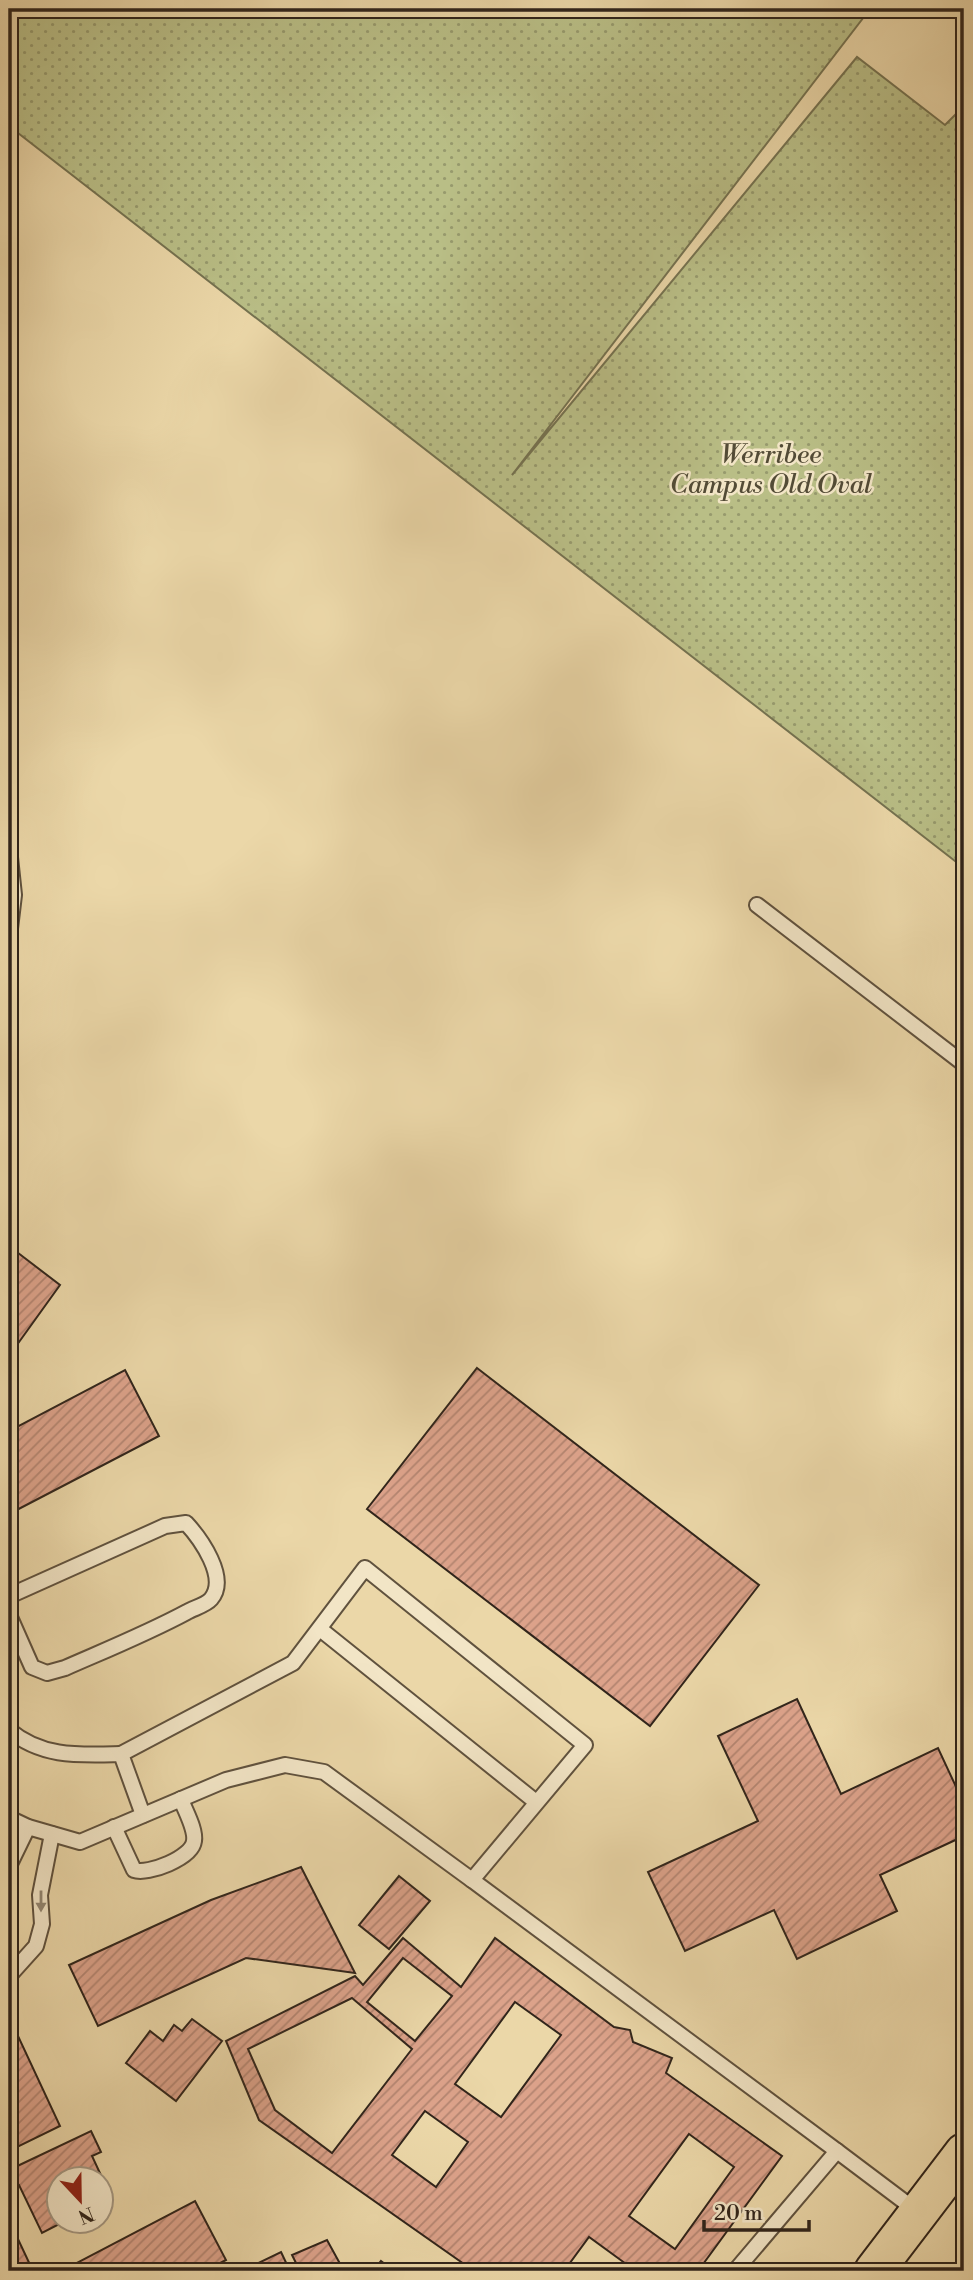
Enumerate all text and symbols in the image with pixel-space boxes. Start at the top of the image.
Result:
park label: Werribee Campus Old Oval [670,439,873,501]
one-way arrow [35,1890,47,1912]
north arrow [46,2164,116,2234]
scale bar [704,2189,808,2233]
text: N [75,2201,97,2229]
text: 20 m [714,2201,763,2227]

